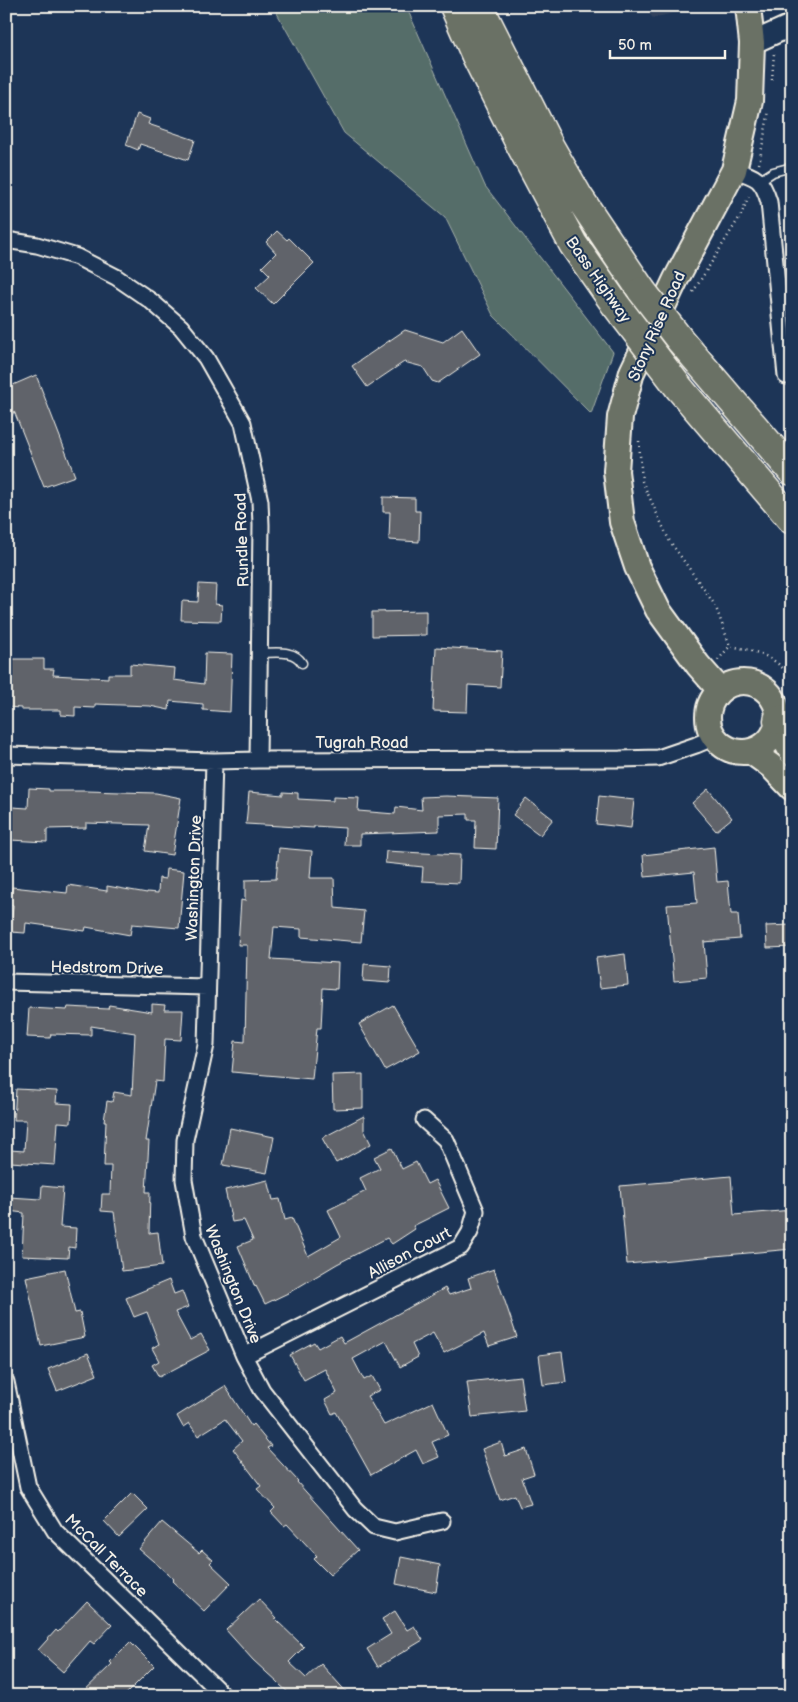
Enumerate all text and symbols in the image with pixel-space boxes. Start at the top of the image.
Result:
scale bar [610,28,726,60]
text: 50 m [618,36,652,55]
street label: Bass Highway [561,233,635,327]
street label: Stony Rise Road [625,269,690,385]
street label: Rundle Road [231,492,254,587]
street label: Tugrah Road [316,734,408,753]
street label: Washington Drive [183,814,206,941]
street label: Hedstrom Drive [50,958,164,979]
street label: Washington Drive [200,1223,265,1347]
street label: Allison Court [365,1224,454,1283]
street label: McCall Terrace [61,1511,152,1602]

